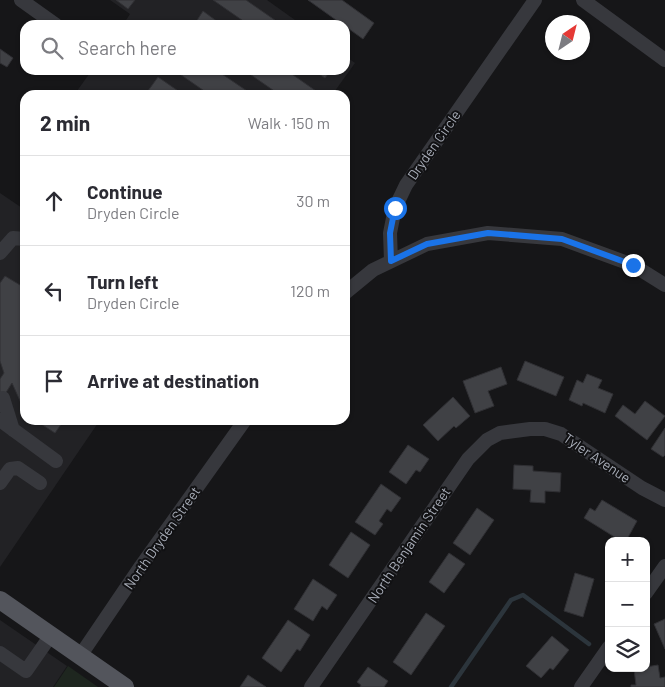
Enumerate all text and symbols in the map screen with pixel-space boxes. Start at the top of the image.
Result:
north arrow [545,15,590,60]
search box [20,20,350,75]
icon: search [38,34,66,62]
text: Search here [78,36,177,59]
street label: Dryden Circle [403,107,464,183]
text: 2 min [40,110,90,135]
text: Walk · 150 m [248,113,330,132]
text: Continue [87,180,163,203]
icon: ahead [40,187,68,215]
text: 30 m [296,191,330,210]
route start [384,197,407,220]
text: Dryden Circle [87,203,179,222]
route end [622,254,645,277]
text: Turn left [87,270,158,293]
icon: left [40,277,68,305]
text: 120 m [290,281,330,300]
text: Dryden Circle [87,293,179,312]
icon: arrive [40,367,68,395]
text: Arrive at destination [87,369,259,392]
street label: Tyler Avenue [561,429,634,486]
street label: North Dryden Street [120,483,204,592]
street label: North Benjamin Street [364,484,454,606]
map controls [605,537,650,672]
button: + [605,537,650,582]
button: − [605,582,650,627]
button: layers [605,627,650,672]

